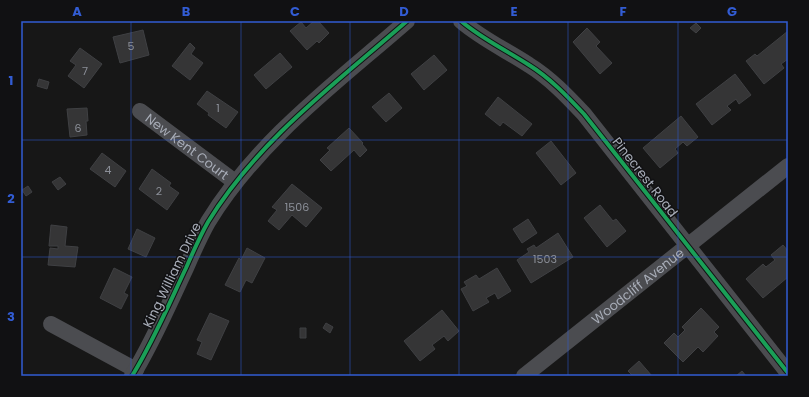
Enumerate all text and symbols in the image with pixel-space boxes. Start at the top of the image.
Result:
text: A [72,2,82,21]
text: B [182,2,191,21]
text: C [290,2,300,21]
text: D [399,2,409,21]
text: E [510,2,518,21]
text: F [619,2,627,21]
text: G [727,2,737,21]
house number: 5 [128,38,135,54]
house number: 7 [82,63,88,79]
text: 1 [9,71,13,90]
house number: 1 [216,100,220,116]
street label: New Kent Court [141,109,233,184]
house number: 6 [75,120,82,136]
street label: Pinecrest Road [608,133,682,221]
house number: 4 [105,162,112,178]
house number: 2 [156,183,162,199]
text: 2 [7,189,15,208]
house number: 1506 [285,199,309,215]
street label: King William Drive [138,219,206,331]
street label: Woodcliff Avenue [587,243,688,328]
house number: 1503 [533,251,557,267]
text: 3 [7,307,15,326]

